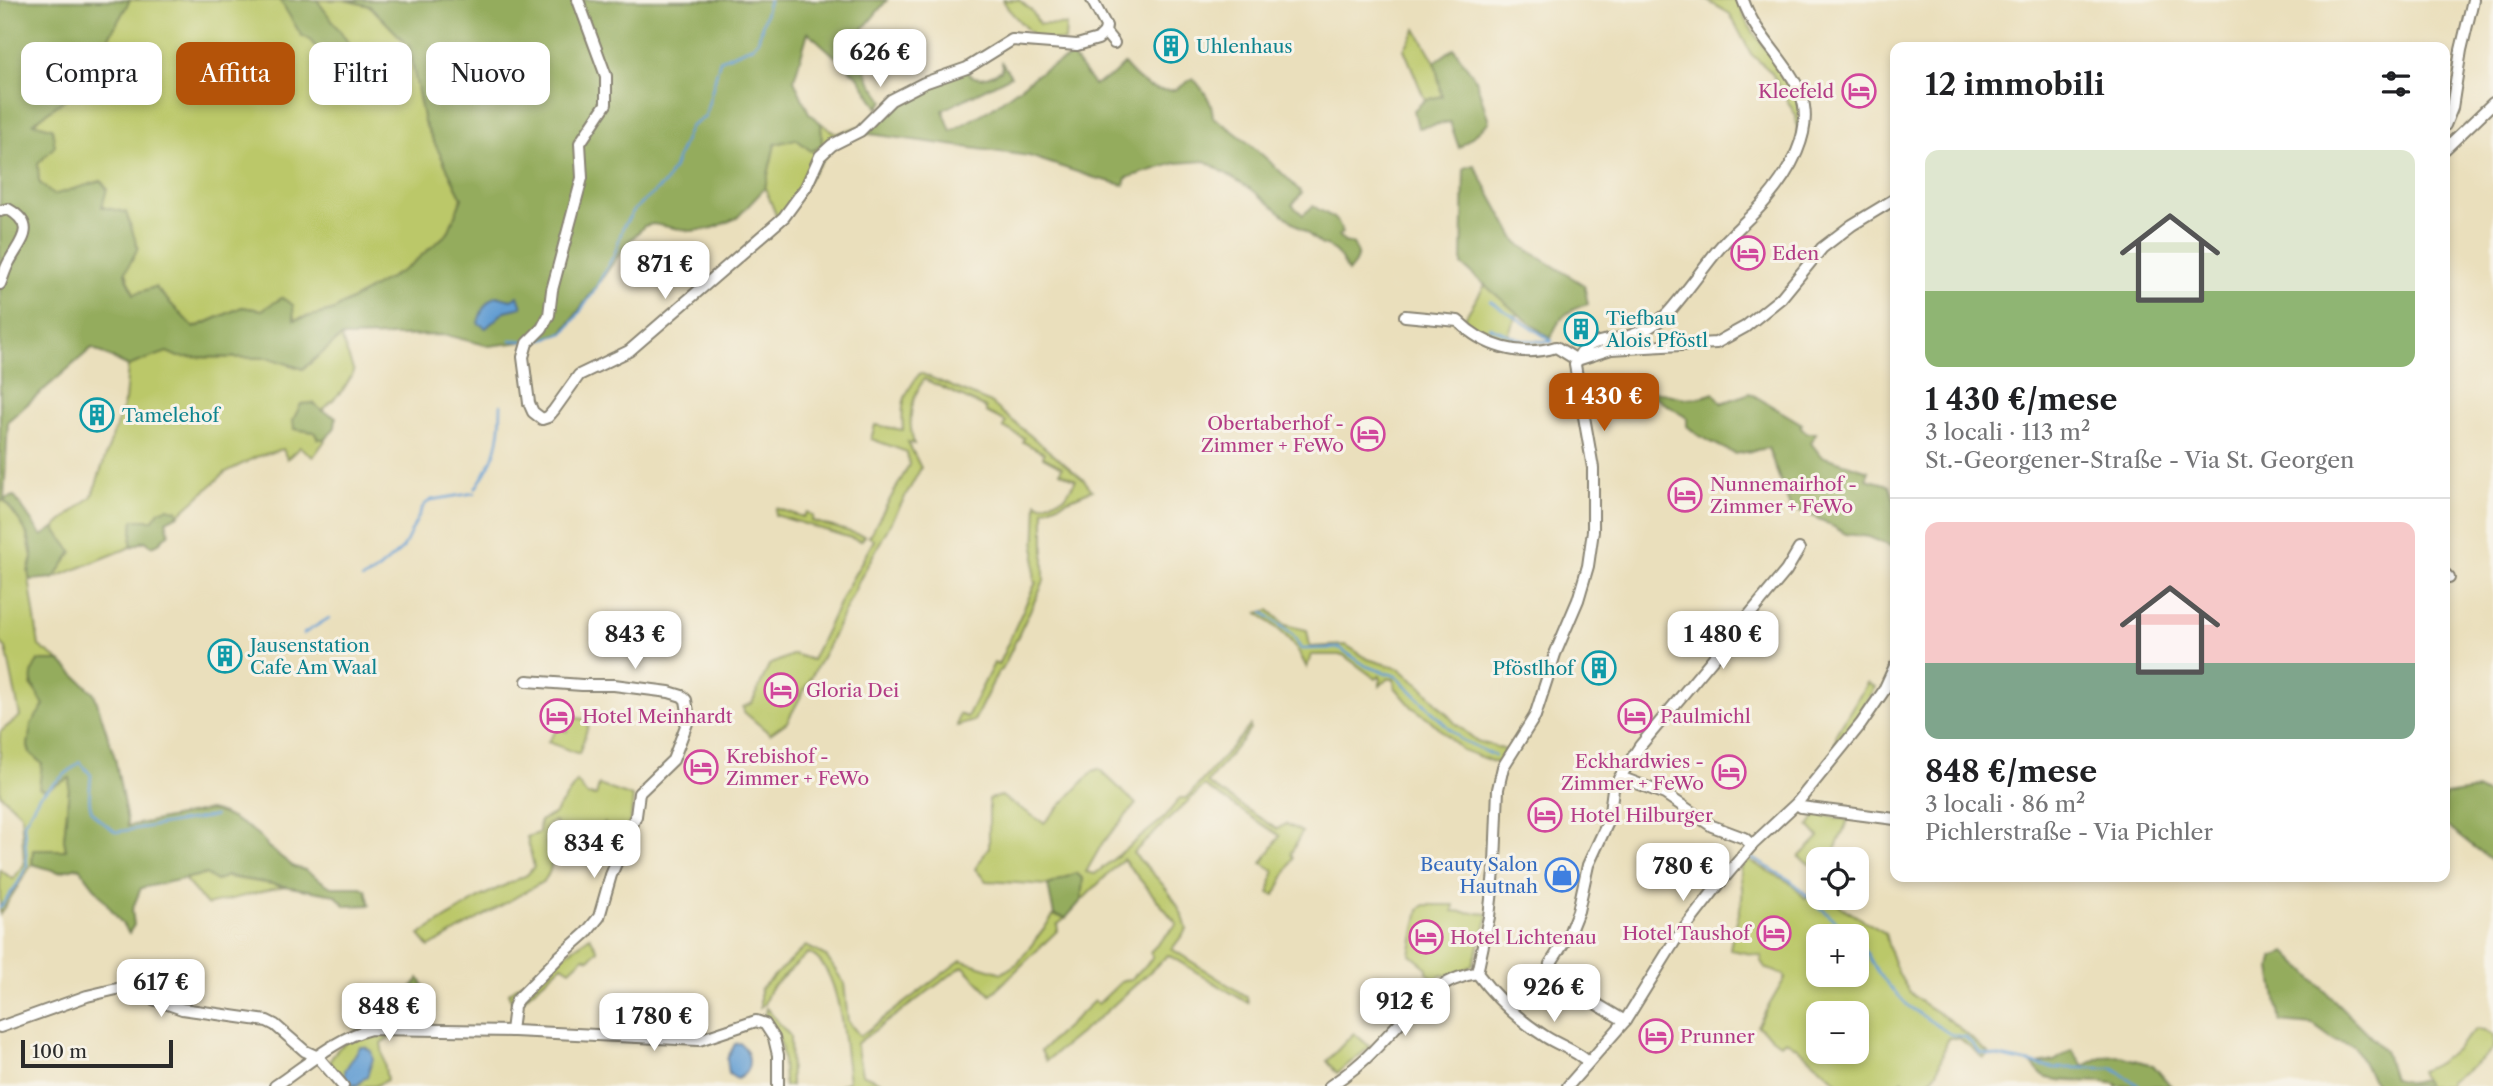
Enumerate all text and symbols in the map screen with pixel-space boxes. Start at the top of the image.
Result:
building icon: Uhlenhaus [1152,27,1190,65]
pin: 626 € [831,29,929,89]
place label: Uhlenhaus [1196,35,1293,58]
text: 626 € [849,38,911,66]
chip: Compra [21,42,162,105]
chip: Affitta [176,42,295,105]
chip: Filtri [309,42,412,105]
chip: Nuovo [426,42,550,105]
icon: filters [2377,65,2415,103]
text: 12 immobili [1925,66,2105,103]
hotel icon: Kleefeld [1840,72,1878,110]
place label: Kleefeld [1758,80,1834,103]
icon: home [2107,195,2233,321]
hotel icon: Eden [1729,234,1767,272]
pin: 871 € [616,242,714,301]
place label: Eden [1772,242,1819,265]
text: 871 € [637,250,693,278]
place label: Tiefbau Alois Pföstl [1605,307,1708,352]
building icon: Tiefbau Alois Pföstl [1562,310,1600,348]
pin: 1 430 € [1539,374,1669,433]
text: 1 430 €/mese [1925,381,2117,418]
text: 1 430 € [1565,382,1643,410]
building icon: Tamelehof [78,396,116,434]
place label: Tamelehof [122,404,222,427]
place label: Obertaberhof - Zimmer + FeWo [1201,412,1344,457]
hotel icon: Obertaberhof - Zimmer + FeWo [1349,415,1387,453]
text: 3 locali · 113 m² [1925,418,2090,446]
text: St.-Georgener-Straße - Via St. Georgen [1925,446,2354,474]
place label: Nunnemairhof - Zimmer + FeWo [1710,473,1857,518]
hotel icon: Nunnemairhof - Zimmer + FeWo [1666,476,1704,514]
icon: home [2107,567,2233,693]
pin: 843 € [586,612,684,671]
pin: 1 480 € [1658,612,1788,671]
text: 843 € [604,620,666,648]
text: 1 480 € [1684,620,1762,648]
place label: Jausenstation Cafe Am Waal [247,634,377,679]
building icon: Jausenstation Cafe Am Waal [206,637,244,675]
building icon: Pföstlhof [1580,649,1618,687]
place label: Pföstlhof [1492,657,1576,680]
hotel icon: Gloria Dei [762,671,800,709]
place label: Gloria Dei [806,679,899,702]
hotel icon: Hotel Meinhardt [538,697,576,735]
hotel icon: Paulmichl [1616,697,1654,735]
place label: Hotel Meinhardt [582,705,733,728]
place label: Paulmichl [1660,705,1751,728]
place label: Krebishof - Zimmer + FeWo [726,745,869,790]
hotel icon: Krebishof - Zimmer + FeWo [682,748,720,786]
place label: Eckhardwies - Zimmer + FeWo [1561,750,1704,795]
hotel icon: Eckhardwies - Zimmer + FeWo [1710,753,1748,791]
text: 848 €/mese [1925,753,2097,790]
text: 3 locali · 86 m² [1925,790,2086,818]
hotel icon: Hotel Hilburger [1526,796,1564,834]
place label: Hotel Hilburger [1570,804,1713,827]
text: Pichlerstraße - Via Pichler [1925,818,2213,846]
pin: 834 € [545,820,643,880]
text: 834 € [563,829,625,857]
pin: 780 € [1634,844,1732,903]
map controls [1806,847,1869,1064]
button: locate [1806,847,1869,910]
text: 780 € [1652,852,1714,880]
place label: Beauty Salon Hautnah [1420,853,1538,898]
shop icon: Beauty Salon Hautnah [1543,856,1581,894]
hotel icon: Hotel Taushof [1755,914,1793,952]
hotel icon: Hotel Lichtenau [1407,918,1445,956]
place label: Hotel Taushof [1622,922,1752,945]
button: + [1806,924,1869,987]
place label: Hotel Lichtenau [1450,926,1597,949]
pin: 617 € [112,960,210,1019]
pin: 926 € [1505,964,1603,1024]
text: 617 € [133,968,189,996]
text: 926 € [1523,973,1585,1001]
pin: 912 € [1356,978,1454,1038]
pin: 848 € [340,984,438,1043]
text: 912 € [1376,987,1434,1015]
text: 848 € [358,992,420,1020]
pin: 1 780 € [589,993,719,1053]
button: − [1806,1001,1869,1064]
text: 1 780 € [615,1002,693,1030]
hotel icon: Prunner [1637,1017,1675,1055]
place label: Prunner [1680,1025,1755,1048]
scale bar [21,1037,173,1069]
text: 100 m [32,1040,87,1063]

